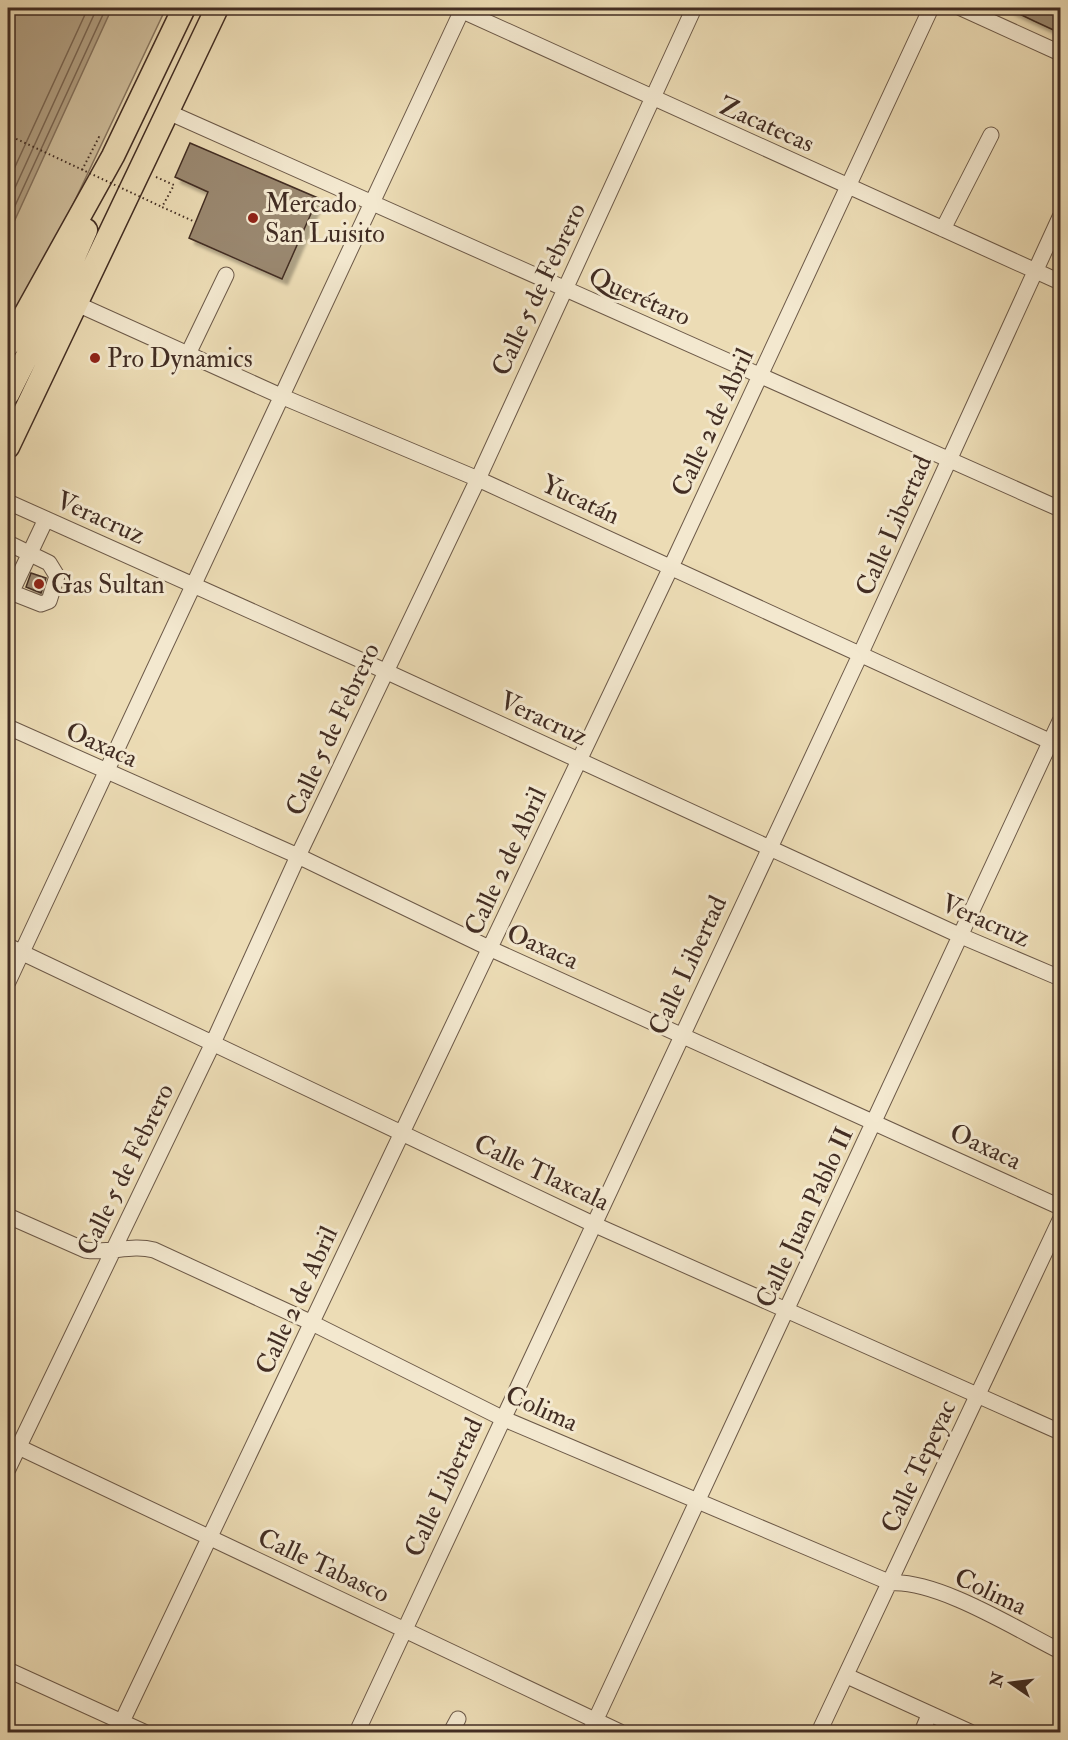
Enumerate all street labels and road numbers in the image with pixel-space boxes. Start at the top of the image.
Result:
street label: Zacatecas [714,90,819,160]
street label: Calle 5 de Febrero [485,198,593,381]
street label: Querétaro [584,260,695,333]
street label: Calle 2 de Abril [665,343,761,501]
street label: Calle Libertad [849,450,939,600]
street label: Yucatán [536,468,625,532]
street label: Veracruz [51,484,150,552]
street label: Calle 5 de Febrero [279,638,387,821]
street label: Veracruz [494,685,593,753]
street label: Oaxaca [61,715,143,775]
street label: Calle 2 de Abril [458,782,554,940]
street label: Veracruz [936,887,1035,955]
street label: Calle Libertad [642,890,734,1040]
street label: Oaxaca [502,917,584,977]
street label: Calle 5 de Febrero [71,1078,181,1261]
street label: Oaxaca [945,1117,1027,1177]
street label: Calle Juan Pablo II [749,1122,861,1313]
street label: Calle Tlaxcala [469,1128,615,1218]
street label: Calle 2 de Abril [249,1221,345,1379]
street label: Colima [500,1379,583,1439]
street label: Calle Tepeyac [874,1395,964,1538]
street label: Calle Libertad [398,1412,490,1562]
street label: Calle Tabasco [253,1521,394,1610]
street label: Colima [949,1561,1032,1623]

